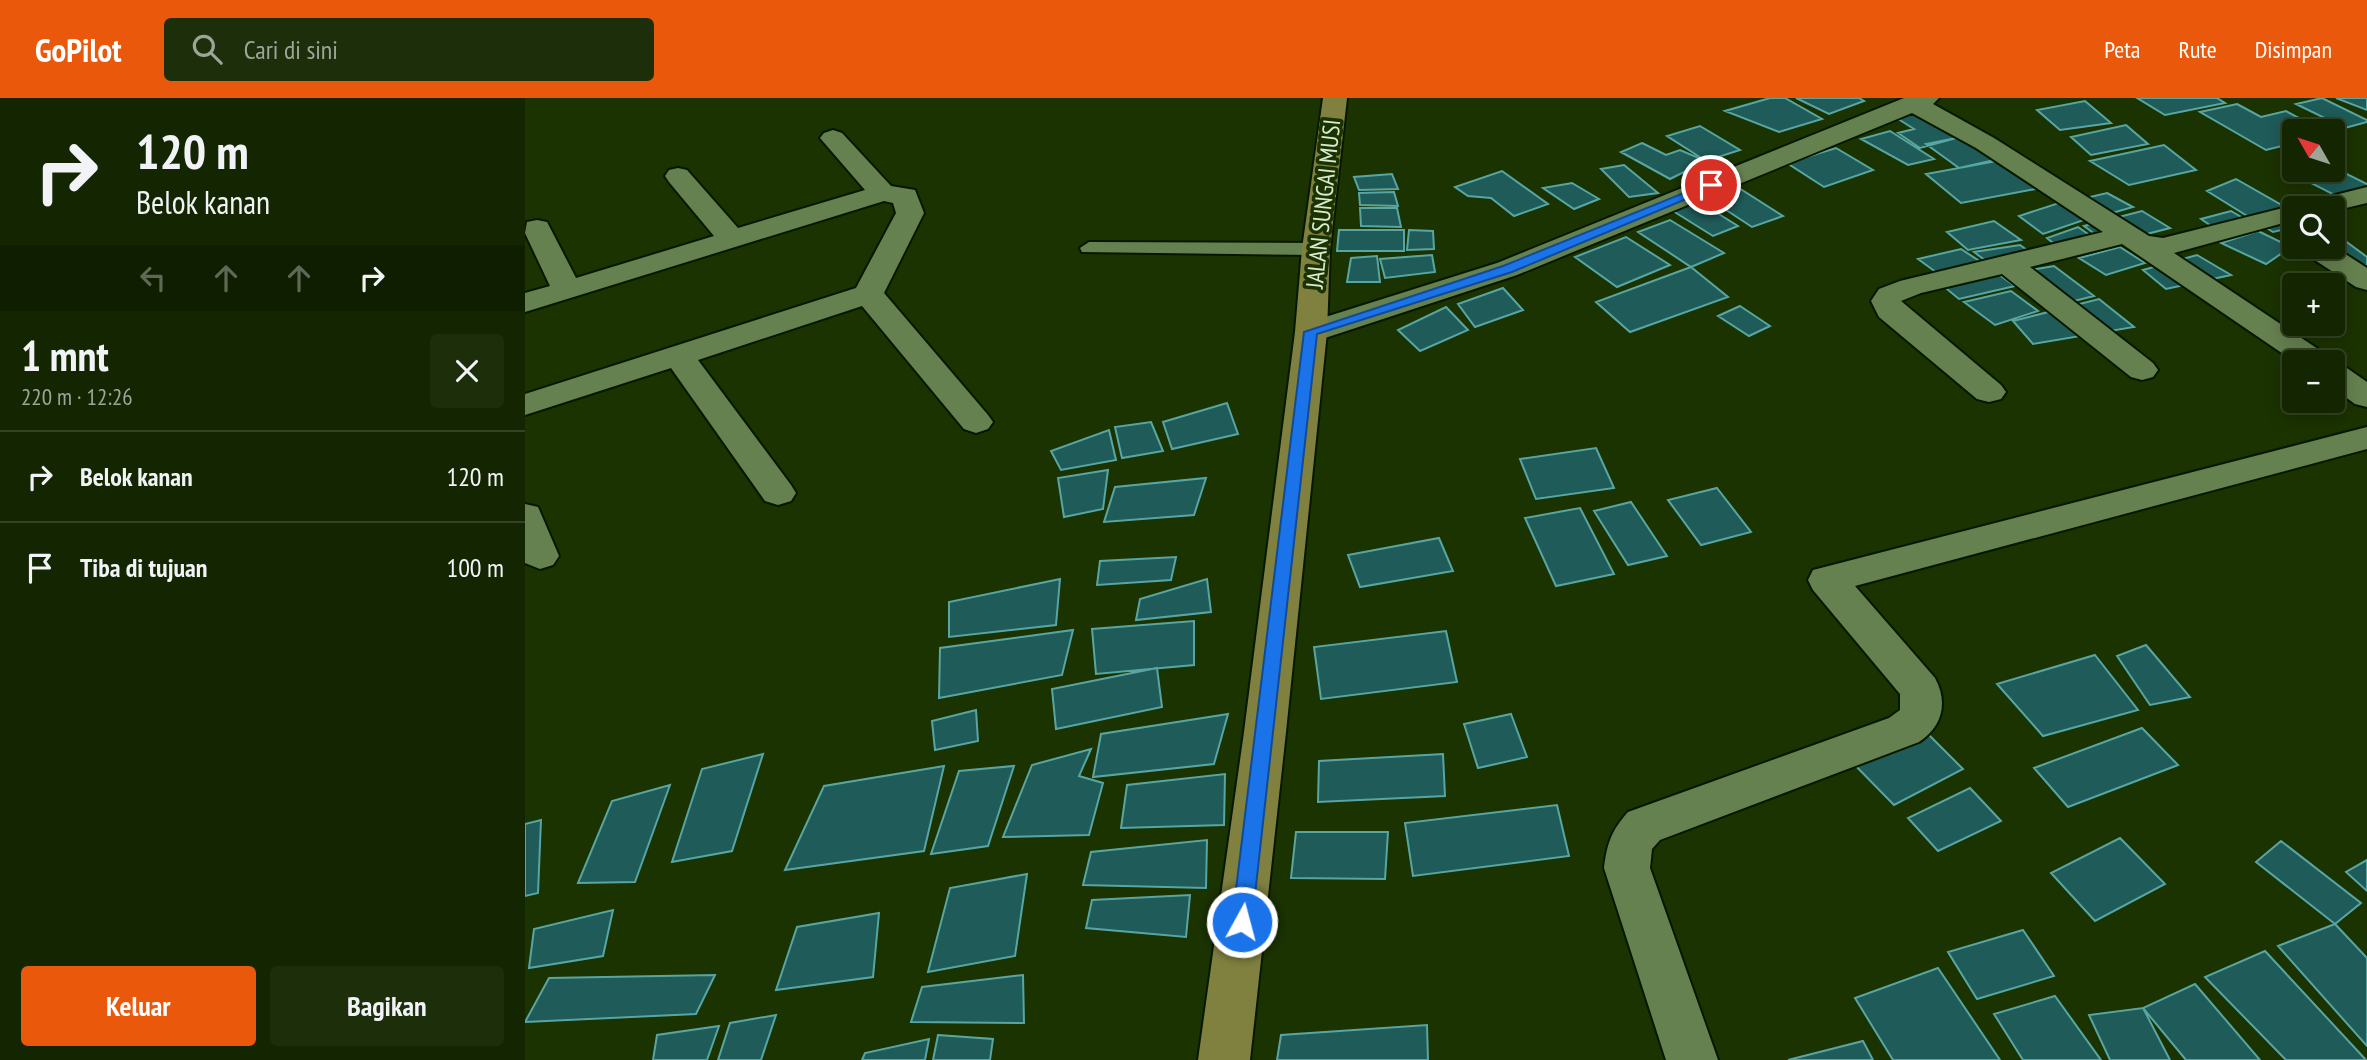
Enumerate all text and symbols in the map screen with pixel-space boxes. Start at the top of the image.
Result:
search box [164,18,654,81]
text: GoPilot [35,28,122,71]
icon: search [188,30,226,68]
text: Cari di sini [244,33,338,66]
text: Peta [2104,34,2140,65]
text: Rute [2178,34,2217,65]
text: Disimpan [2255,34,2332,65]
street label: JALAN SUNGAI MUSI [1299,118,1347,291]
text: 120 m [136,119,249,183]
north arrow [2282,119,2345,182]
map controls [2282,119,2345,413]
icon: right [21,126,112,217]
pin [1681,155,1741,215]
icon: arrive [1692,166,1730,204]
text: Belok kanan [136,181,270,223]
button: search [2282,196,2345,259]
icon: left [134,259,172,297]
icon: ahead [207,259,245,297]
icon: ahead [280,259,318,297]
icon: right [353,259,391,297]
button: + [2282,273,2345,336]
text: 1 mnt [21,328,109,383]
button: close [430,334,504,408]
button: − [2282,350,2345,413]
text: 220 m · 12:26 [21,382,133,411]
icon: right [21,458,59,496]
text: Belok kanan [80,460,193,493]
text: 120 m [446,460,504,493]
icon: arrive [21,549,59,587]
text: Tiba di tujuan [80,551,208,584]
text: 100 m [446,551,504,584]
position arrow [1205,885,1279,959]
button: Keluar [21,966,256,1046]
button: Bagikan [270,966,504,1046]

